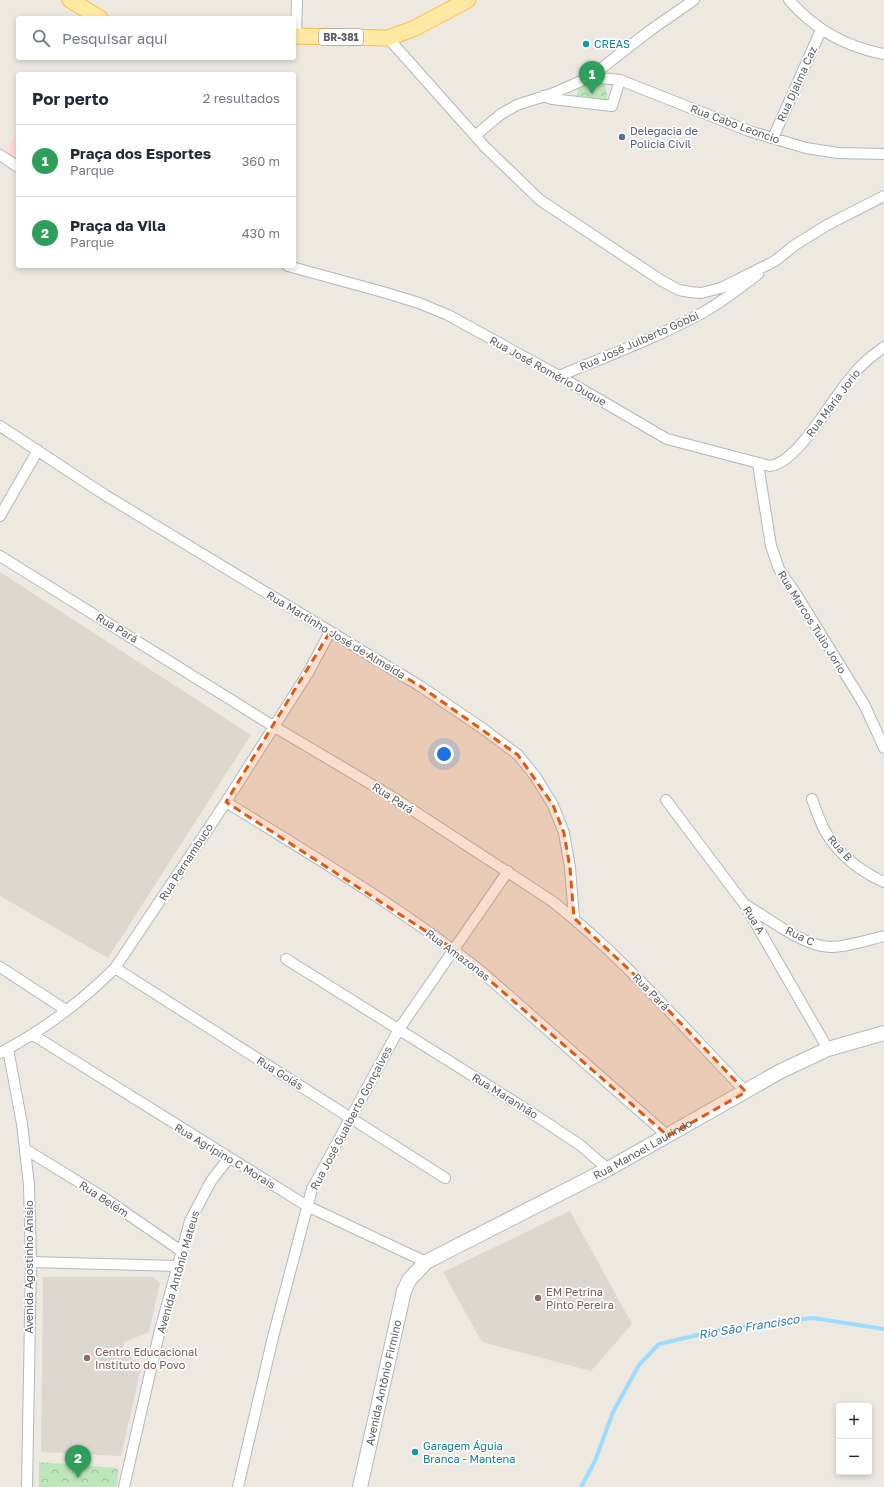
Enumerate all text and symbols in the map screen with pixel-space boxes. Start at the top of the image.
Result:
search box [16,16,296,60]
icon: search [30,27,52,49]
text: Pesquisar aqui [62,29,167,47]
road number: BR-381 [319,29,363,45]
place label: CREAS [594,37,630,50]
marker: CREAS [581,39,591,49]
street label: Rua Djalma Caz [774,44,819,124]
pin: 1 [579,61,605,94]
text: Por perto [32,88,109,109]
text: 2 resultados [203,90,280,106]
street label: Rua Cabo Leoncio [689,101,782,146]
place label: Delegacia de Policia Civil [630,124,698,150]
marker: Delegacia de Policia Civil [617,132,627,142]
text: Praça dos Esportes [70,144,211,162]
text: 1 [42,153,48,169]
text: 360 m [242,153,280,169]
text: Parque [70,162,114,178]
text: Praça da Vila [70,216,166,234]
text: 2 [41,225,49,241]
text: 430 m [242,225,280,241]
text: Parque [70,234,114,250]
street label: Rua José Julberto Gobbi [577,308,700,373]
street label: Rua José Romério Duque [488,333,609,408]
street label: Rua Maria Jorio [803,366,862,439]
street label: Rua Marcos Tulio Jorio [775,568,850,676]
street label: Rua Martinho José de Almeida [265,588,408,681]
street label: Rua Pará [94,610,141,645]
your location [434,744,454,764]
street label: Rua Pará [370,779,416,816]
street label: Rua Pernambuco [156,820,216,903]
street label: Rua B [825,832,855,863]
street label: Rua A [741,903,768,937]
street label: Rua C [784,923,817,948]
street label: Rua Amazonas [424,926,493,983]
street label: Rua Pará [631,970,672,1013]
street label: Rua José Gualberto Gonçalves [307,1044,394,1192]
street label: Rua Goiás [255,1053,306,1092]
street label: Rua Maranhão [470,1070,541,1121]
street label: Rua Manoel Laurindo [591,1116,694,1182]
street label: Rua Agripino C Morais [172,1120,278,1191]
street label: Rua Belém [77,1178,131,1219]
street label: Avenida Agostinho Anísio [22,1200,35,1334]
street label: Avenida Antônio Mateus [154,1209,201,1335]
place label: EM Petrina Pinto Pereira [546,1285,614,1311]
marker: EM Petrina Pinto Pereira [533,1293,543,1303]
water label: Rio São Francisco [697,1311,801,1342]
street label: Avenida Antônio Firmino [363,1318,403,1447]
place label: Centro Educacional Instituto do Povo [95,1345,198,1371]
marker: Centro Educacional Instituto do Povo [82,1353,92,1363]
map controls [836,1403,872,1475]
button: + [836,1403,872,1439]
place label: Garagem Águia Branca - Mantena [423,1439,516,1465]
button: − [836,1439,872,1475]
pin: 2 [65,1445,91,1478]
marker: Garagem Águia Branca - Mantena [410,1447,420,1457]

